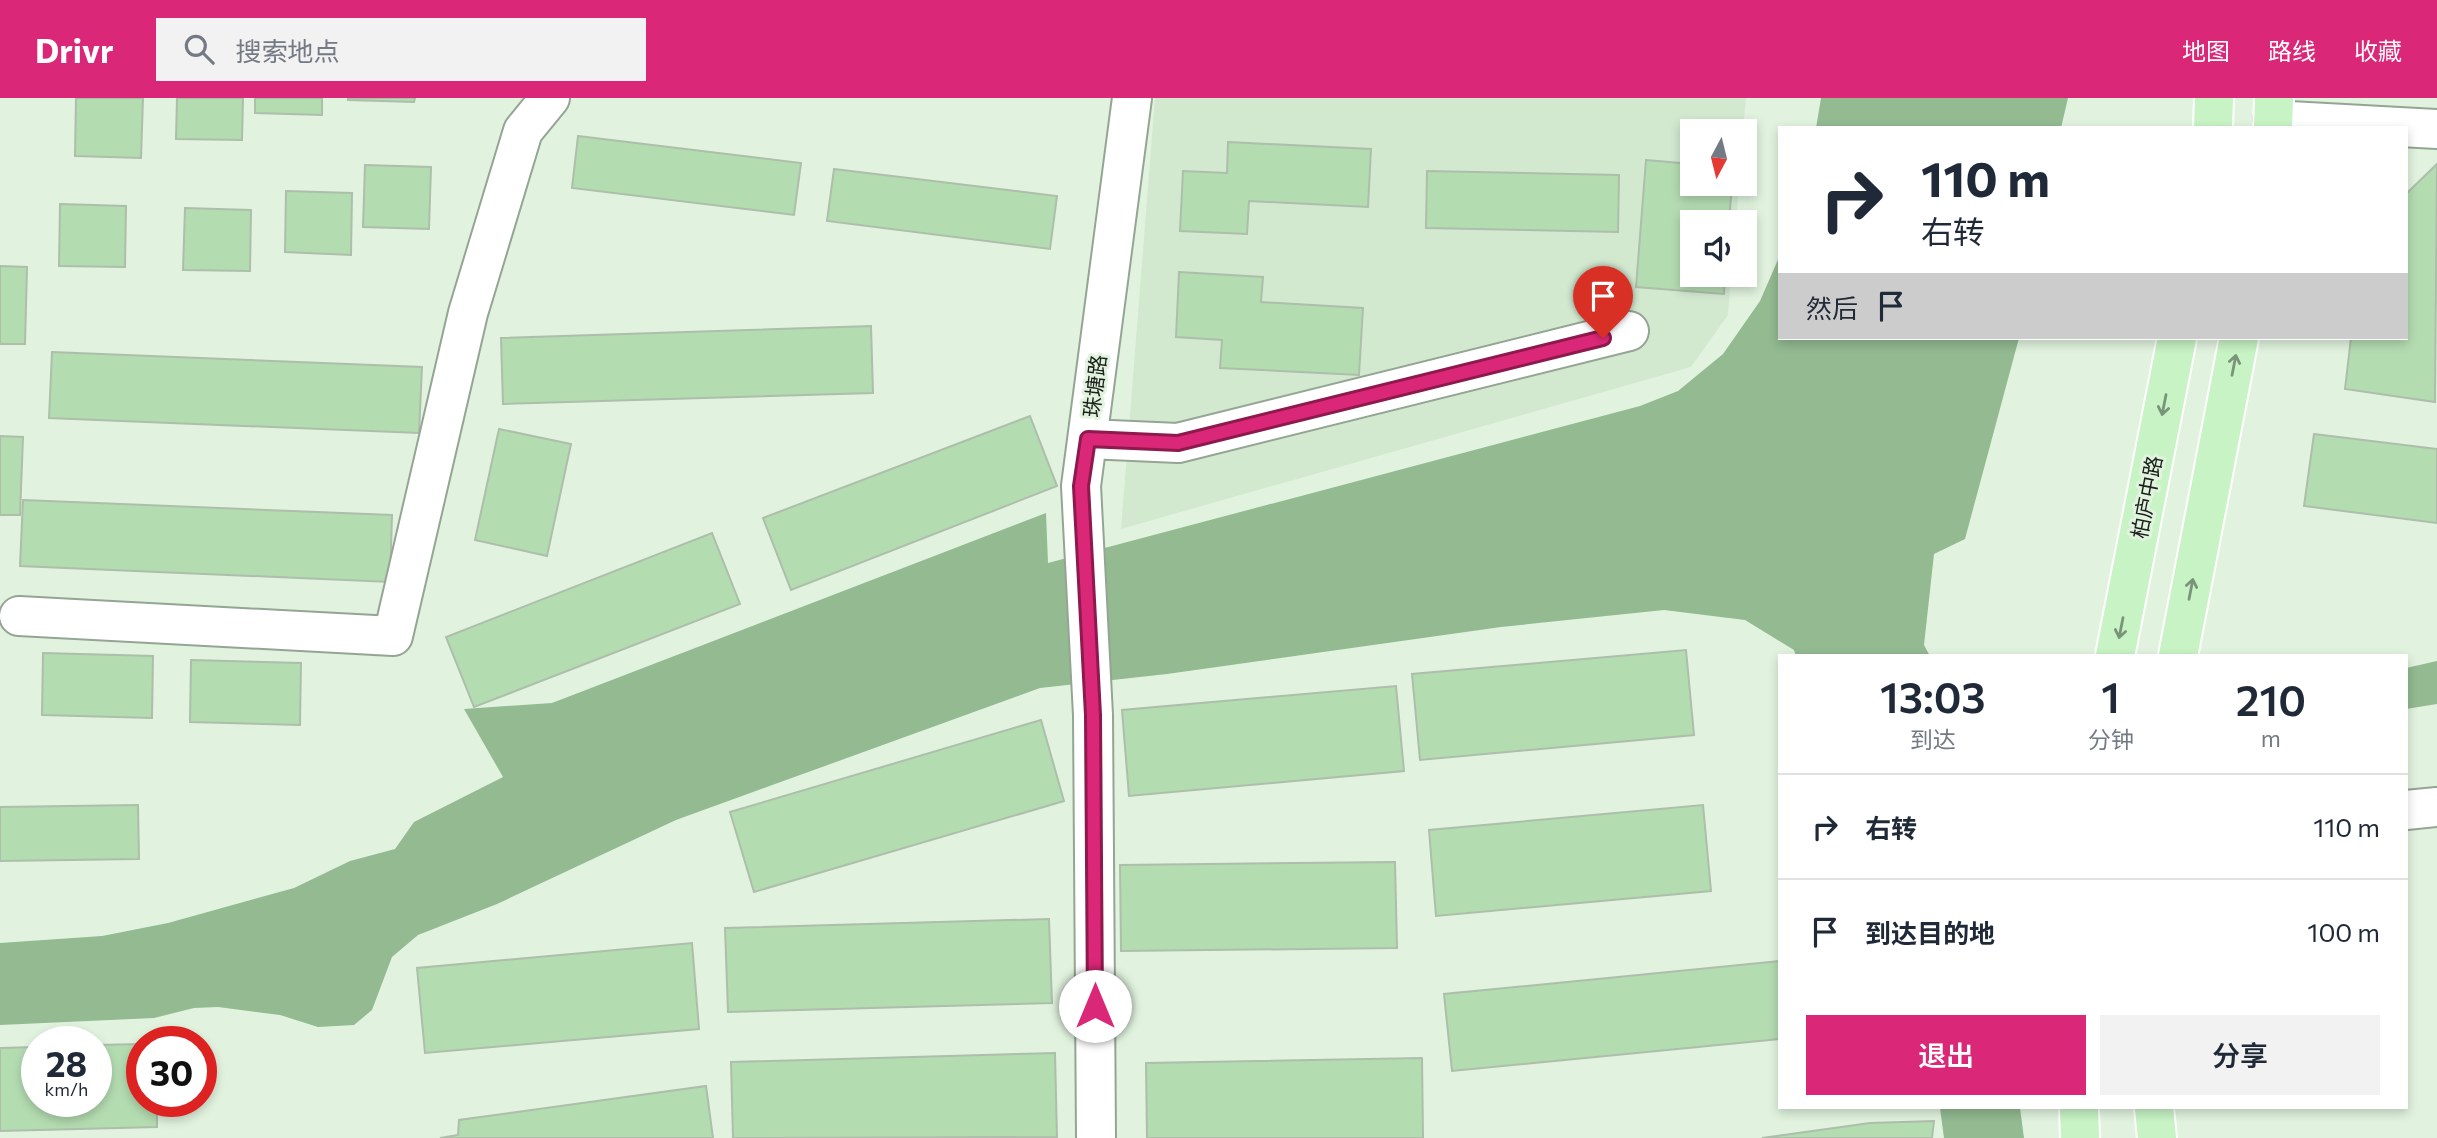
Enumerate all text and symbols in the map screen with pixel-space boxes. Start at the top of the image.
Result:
search box [156,18,646,81]
text: Drivr [35,29,114,70]
icon: search [180,30,218,68]
text: 搜索地点 [236,35,340,66]
text: 地图 [2182,36,2230,65]
text: 路线 [2268,36,2316,65]
text: 收藏 [2354,36,2402,65]
north arrow [1680,119,1757,196]
map controls [1680,119,1757,287]
text: 110 m [1921,147,2050,207]
icon: right [1806,154,1897,245]
button: sound [1680,210,1757,287]
text: 右转 [1921,211,1985,251]
pin [1573,266,1633,338]
icon: arrive [1584,277,1622,315]
icon: arrive [1872,287,1910,325]
text: 然后 [1806,292,1858,323]
street label: 珠塘路 [1078,353,1110,419]
one-way arrow [2227,355,2241,377]
one-way arrow [2157,393,2171,416]
street label: 柏庐中路 [2126,453,2166,541]
one-way arrow [2185,578,2198,601]
one-way arrow [2113,616,2127,639]
text: 13:03 [1880,670,1986,722]
text: 1 [2101,670,2120,722]
text: 210 [2236,673,2306,725]
text: m [2261,724,2281,752]
text: 到达 [1910,725,1956,753]
text: 分钟 [2088,725,2134,753]
icon: right [1806,808,1844,846]
text: 110 m [2313,811,2380,842]
text: 右转 [1865,812,1917,843]
icon: arrive [1806,913,1844,951]
text: 100 m [2307,916,2380,947]
text: 到达目的地 [1865,917,1995,948]
position arrow [1058,969,1132,1043]
button: 退出 [1806,1015,2086,1095]
button: 分享 [2100,1015,2380,1095]
speed limit sign: 30 [126,1026,217,1117]
text: 28 [46,1041,87,1084]
text: km/h [45,1078,88,1100]

